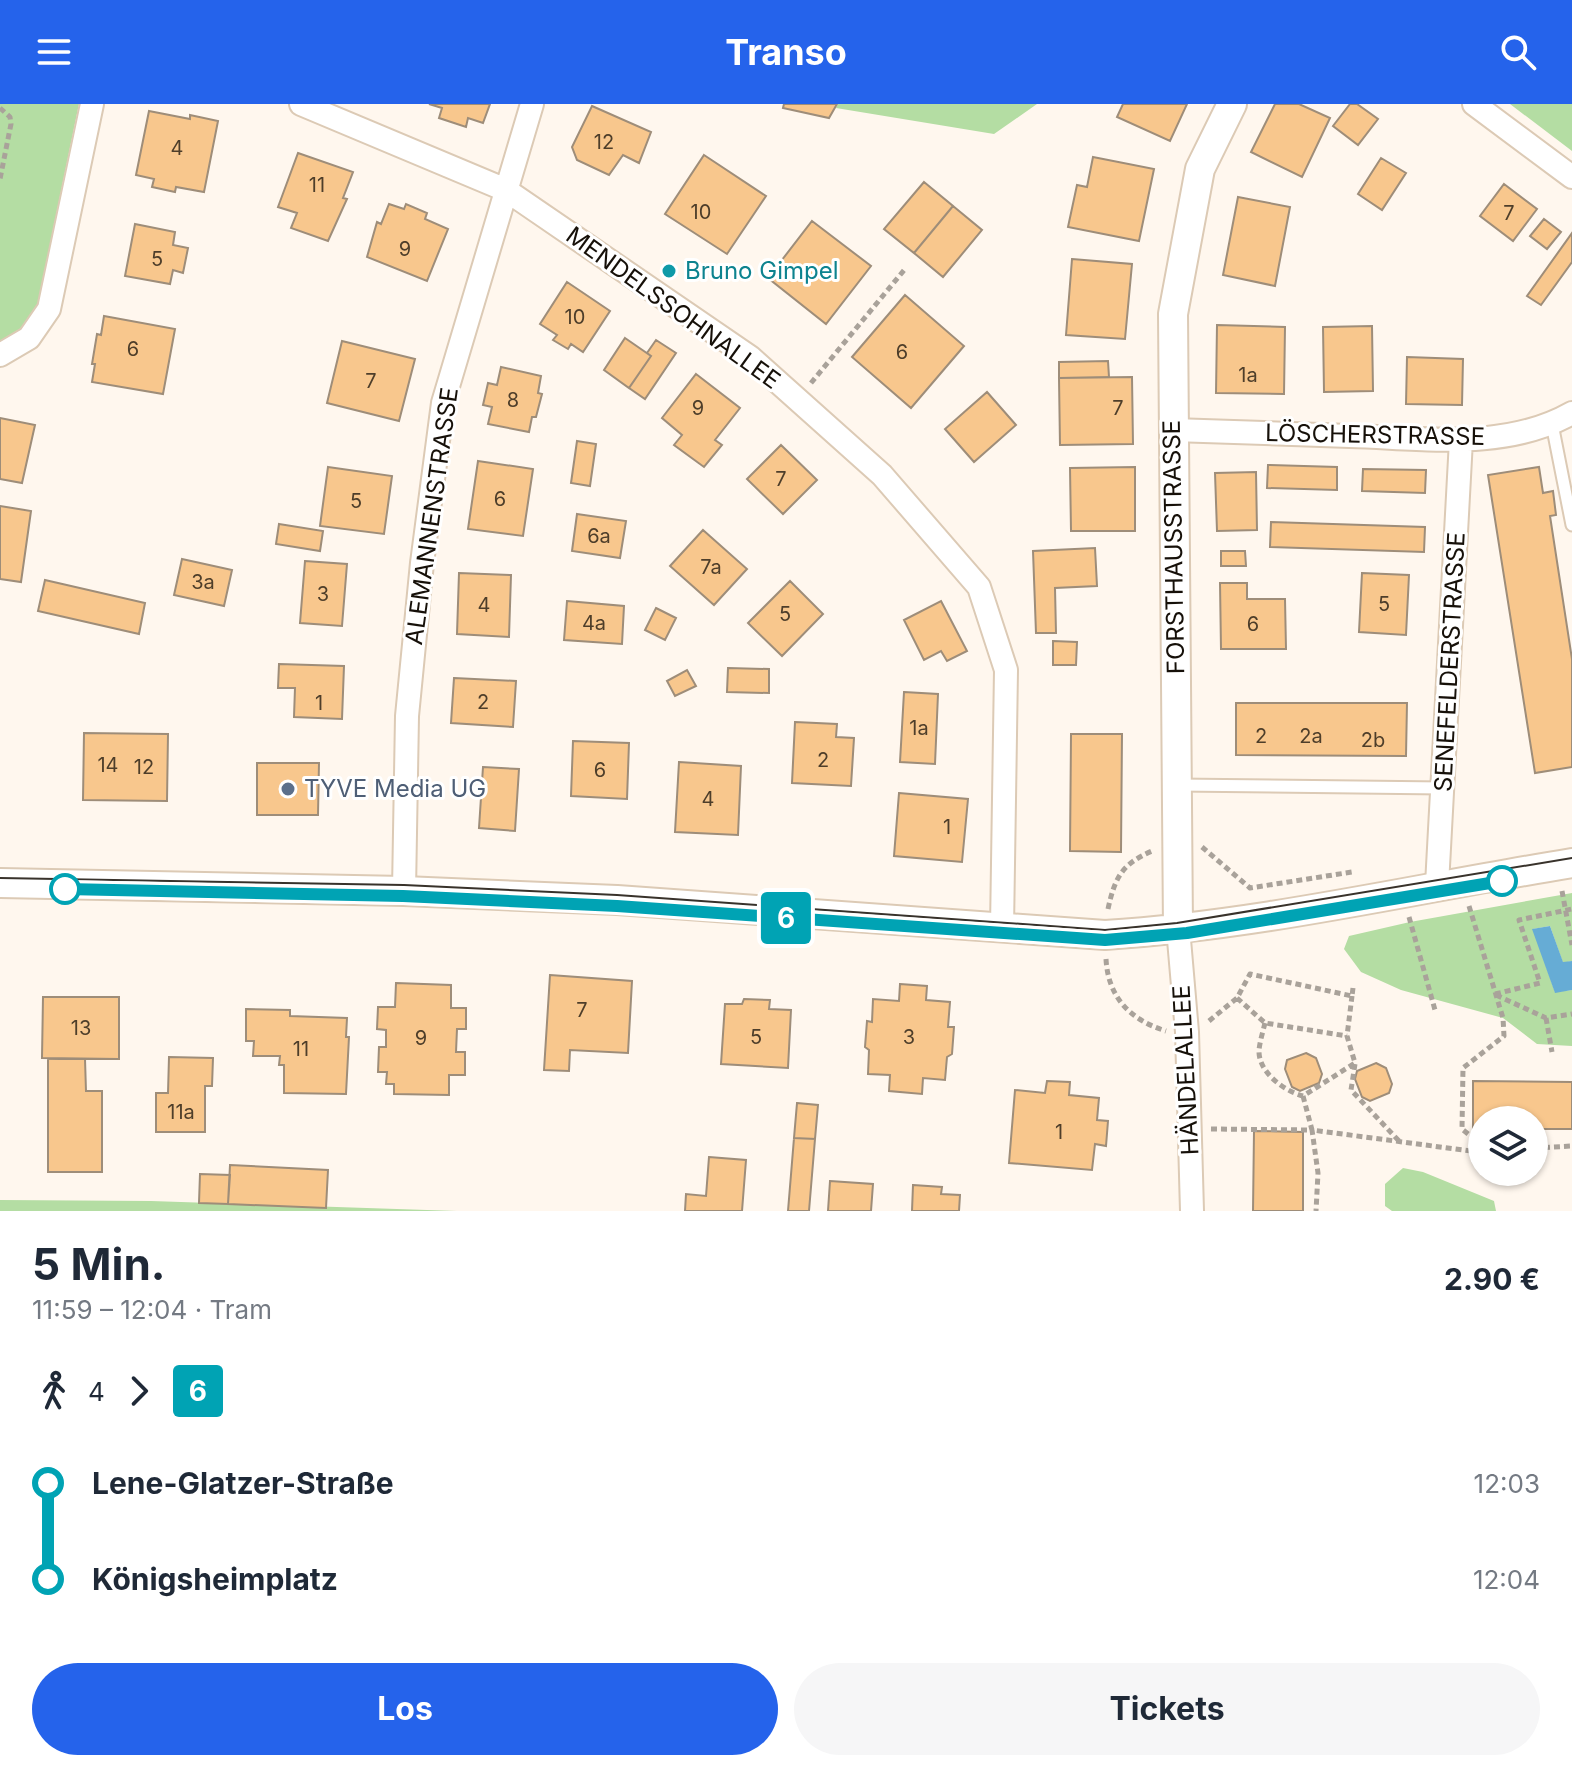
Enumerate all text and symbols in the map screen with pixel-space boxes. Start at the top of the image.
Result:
icon: menu [32,30,76,74]
text: Transo [725,30,847,74]
icon: search [1496,30,1540,74]
house number: 12 [594,130,614,154]
house number: 4 [171,136,183,160]
house number: 11 [309,173,325,197]
house number: 10 [691,200,711,224]
house number: 7 [1503,201,1515,225]
street label: MENDELSSOHNALLEE [561,220,786,395]
house number: 9 [399,237,411,261]
house number: 5 [151,247,163,271]
place label: Bruno Gimpel [685,256,839,285]
marker: Bruno Gimpel [660,262,678,280]
house number: 10 [565,305,585,329]
house number: 6 [127,337,139,361]
house number: 6 [896,340,908,364]
house number: 1a [1238,363,1258,387]
house number: 7 [365,369,377,393]
street label: ALEMANNENSTRASSE [399,385,464,646]
house number: 8 [507,388,519,412]
house number: 9 [692,396,704,420]
house number: 7 [1112,396,1124,420]
street label: LÖSCHERSTRASSE [1265,418,1485,451]
street label: FORSTHAUSSTRASSE [1157,420,1190,674]
house number: 7 [775,467,787,491]
house number: 6 [494,487,506,511]
house number: 5 [350,489,362,513]
house number: 6a [587,524,611,548]
street label: SENEFELDERSTRASSE [1428,531,1471,792]
house number: 7a [700,555,722,579]
house number: 3a [191,570,215,594]
house number: 3 [317,582,329,606]
house number: 5 [1378,592,1390,616]
house number: 4 [478,593,490,617]
house number: 5 [779,602,791,626]
house number: 4a [582,611,606,635]
house number: 6 [1247,612,1259,636]
house number: 2 [477,690,489,714]
house number: 1 [315,691,323,715]
house number: 1a [909,716,929,740]
house number: 2 [1255,724,1267,748]
house number: 2a [1299,724,1323,748]
house number: 2b [1361,728,1385,752]
house number: 2 [817,748,829,772]
house number: 14 [97,753,119,777]
house number: 12 [134,755,154,779]
house number: 6 [594,758,606,782]
place label: TYVE Media UG [304,774,486,803]
marker: TYVE Media UG [279,780,297,798]
house number: 4 [702,787,714,811]
house number: 1 [943,815,951,839]
unlabelled marker [1487,866,1517,896]
unlabelled marker [50,874,80,904]
line badge: 6 [760,892,812,944]
text: 6 [777,901,795,935]
street label: HÄNDELALLEE [1167,984,1204,1156]
house number: 7 [576,998,588,1022]
house number: 13 [71,1016,91,1040]
house number: 5 [750,1025,762,1049]
house number: 3 [903,1025,915,1049]
house number: 9 [415,1026,427,1050]
house number: 11 [293,1037,309,1061]
house number: 11a [167,1100,195,1124]
map controls [1468,1106,1548,1186]
button: layers [1468,1106,1548,1186]
house number: 1 [1055,1120,1063,1144]
text: 5 Min. [32,1237,166,1291]
text: 2.90 € [1444,1261,1540,1297]
text: 11:59 – 12:04 · Tram [32,1294,272,1325]
icon: walk [32,1369,76,1413]
icon: forward [117,1369,161,1413]
text: 6 [189,1374,207,1408]
text: 4 [88,1376,105,1407]
text: Lene-Glatzer-Straße [92,1465,394,1501]
text: 12:03 [1474,1468,1540,1499]
text: Königsheimplatz [92,1561,338,1597]
text: 12:04 [1473,1564,1540,1595]
button: Los [32,1663,778,1755]
button: Tickets [794,1663,1540,1755]

